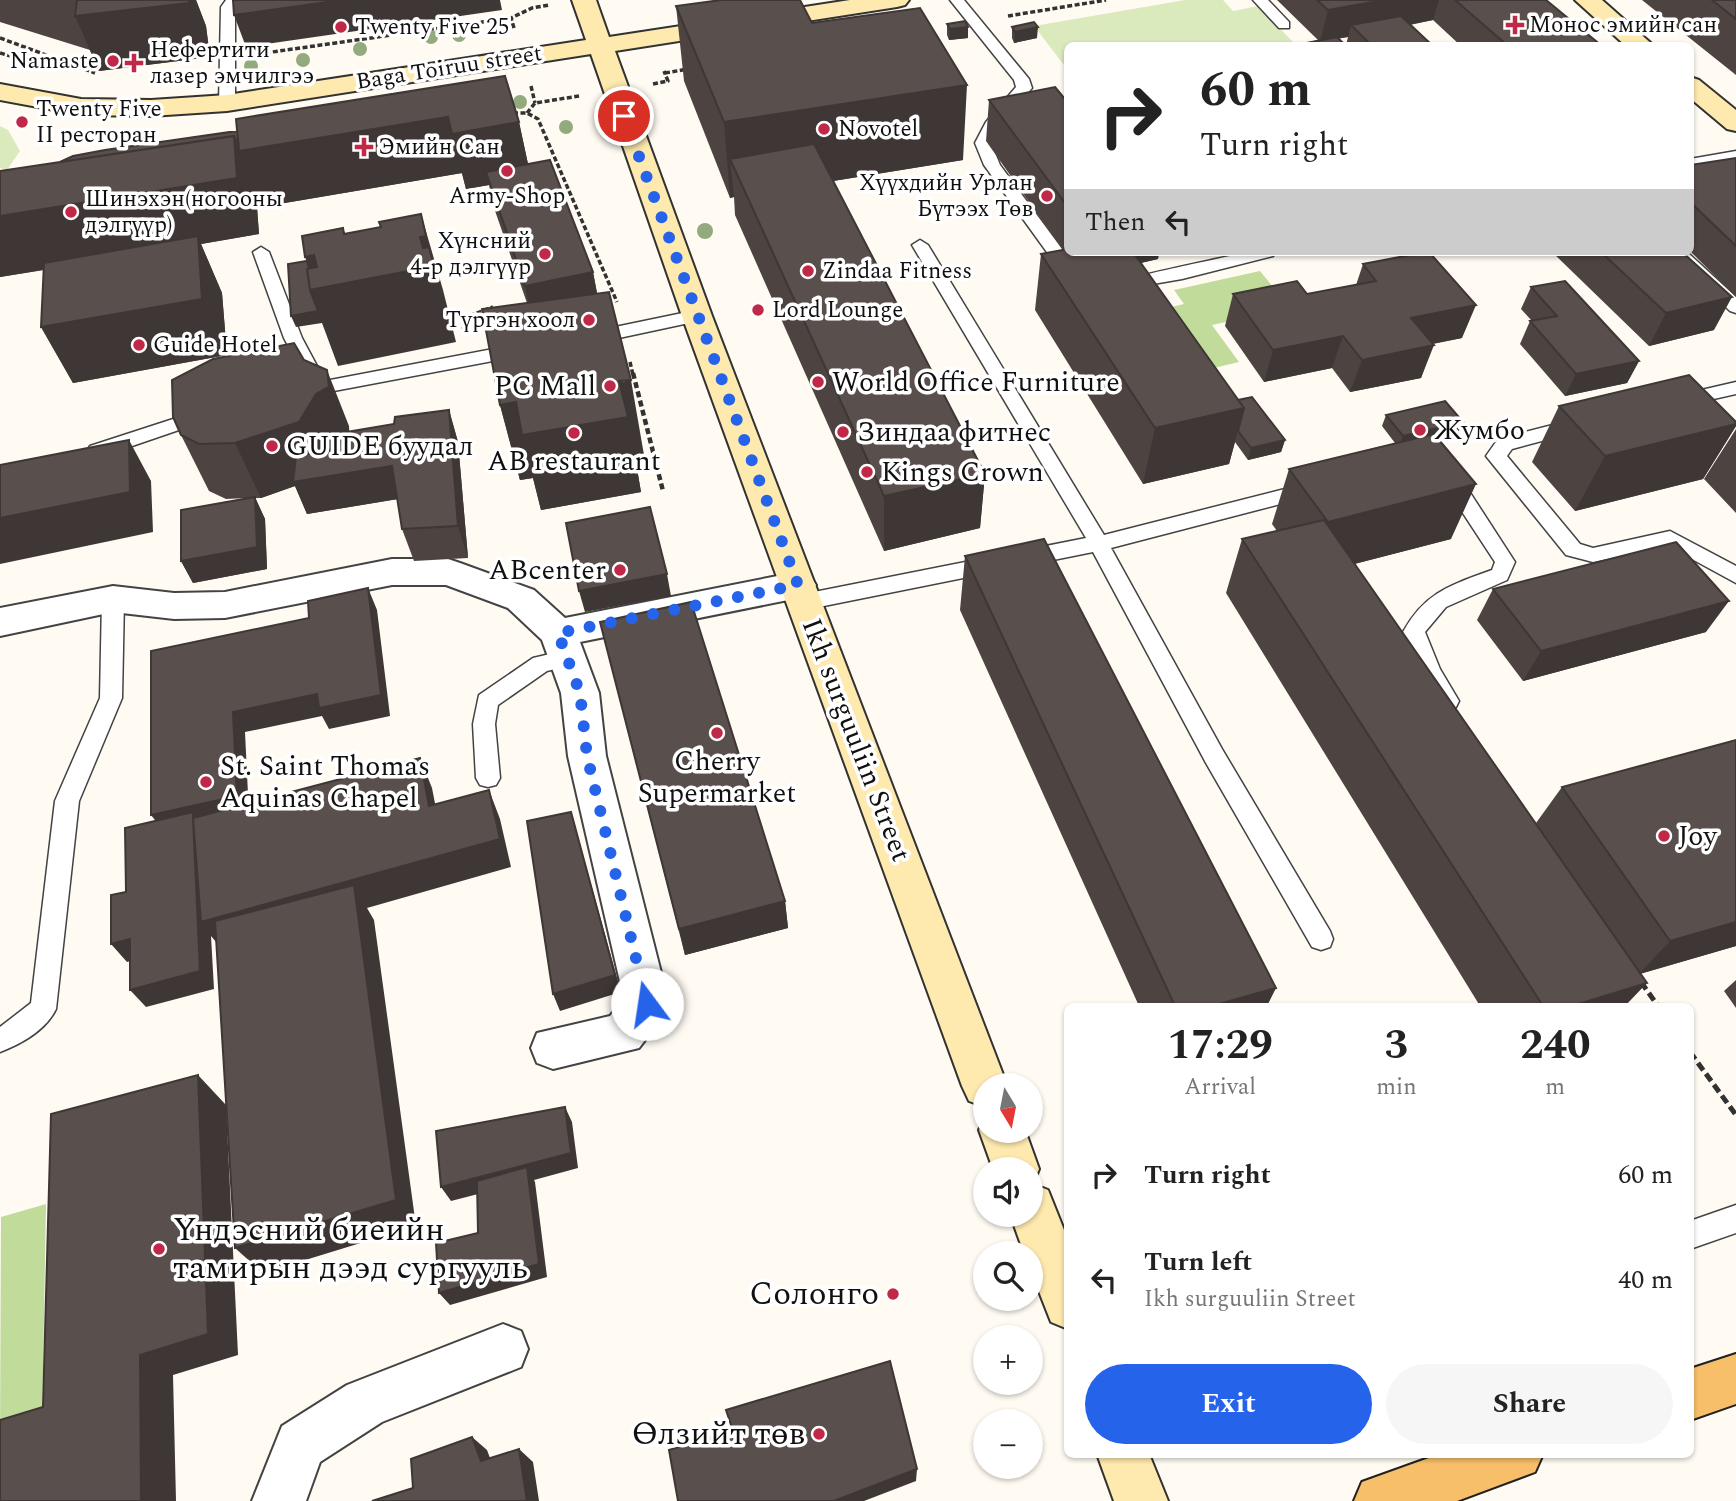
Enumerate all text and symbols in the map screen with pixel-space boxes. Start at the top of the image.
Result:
place label: Монос эмийн сан [1529,8,1717,43]
place label: Twenty Five 25 [355,10,509,45]
marker: Монос эмийн сан [1507,17,1523,33]
marker: Twenty Five 25 [333,19,349,35]
place label: Нефертити лазер эмчилгээ [150,33,314,94]
street label: Baga Toiruu street [353,36,545,100]
place label: Namaste [10,44,99,79]
marker: Namaste [105,53,121,69]
marker: Нефертити лазер эмчилгээ [124,53,144,73]
text: 60 m [1200,53,1311,128]
icon: right [1085,70,1176,161]
pin [594,86,654,146]
place label: Twenty Five II ресторан [36,92,162,153]
icon: arrive [605,97,643,135]
place label: Novotel [838,112,918,147]
marker: Twenty Five II ресторан [14,114,30,130]
marker: Novotel [816,121,832,137]
text: Turn right [1200,121,1348,170]
place label: Эмийн Сан [378,130,500,165]
marker: Эмийн Сан [356,139,372,155]
marker: Army-Shop [499,163,515,179]
place label: Хүүхдийн Урлан Бүтээх Төв [859,166,1033,227]
place label: Army-Shop [449,179,565,214]
place label: Шинэхэн(ногооны дэлгүүр) [85,182,283,243]
marker: Хүүхдийн Урлан Бүтээх Төв [1039,188,1055,204]
text: Then [1085,202,1145,242]
icon: left [1159,203,1197,241]
marker: Шинэхэн(ногооны дэлгүүр) [63,204,79,220]
place label: Хүнсний 4-р дэлгүүр [410,224,531,285]
marker: Хүнсний 4-р дэлгүүр [537,246,553,262]
place label: Zindaa Fitness [822,254,972,289]
marker: Zindaa Fitness [800,263,816,279]
place label: Lord Lounge [772,293,903,328]
marker: Lord Lounge [750,302,766,318]
place label: Түргэн хоол [445,303,575,338]
marker: Түргэн хоол [581,312,597,328]
place label: Guide Hotel [153,328,278,363]
marker: Guide Hotel [131,337,147,353]
place label: World Office Furniture [832,361,1120,404]
place label: PC Mall [494,365,596,408]
marker: World Office Furniture [810,374,826,390]
marker: PC Mall [602,378,618,394]
place label: Жумбо [1434,409,1525,452]
place label: Зиндаа фитнес [857,411,1051,454]
marker: Жумбо [1412,422,1428,438]
marker: Зиндаа фитнес [835,424,851,440]
place label: GUIDE буудал [286,425,474,468]
marker: AB restaurant [566,425,582,441]
marker: GUIDE буудал [264,438,280,454]
place label: AB restaurant [487,440,661,483]
place label: Kings Crown [881,451,1044,494]
marker: Kings Crown [859,464,875,480]
place label: ABcenter [488,549,606,592]
marker: ABcenter [612,562,628,578]
street label: Ikh surguuliin Street [790,612,922,868]
marker: Cherry Supermarket [709,725,725,741]
place label: Cherry Supermarket [638,740,796,815]
place label: St. Saint Thomas Aquinas Chapel [220,745,430,820]
marker: St. Saint Thomas Aquinas Chapel [198,774,214,790]
place label: Joy [1678,815,1718,858]
marker: Joy [1656,828,1672,844]
position arrow [610,967,684,1041]
text: 17:29 [1167,1014,1273,1077]
text: 3 [1385,1014,1408,1077]
text: 240 [1520,1014,1591,1077]
text: Arrival [1184,1070,1256,1105]
text: min [1376,1070,1417,1105]
text: m [1545,1070,1565,1105]
north arrow [973,1073,1043,1143]
map controls [973,1073,1043,1479]
text: Turn right [1144,1155,1271,1195]
text: 60 m [1618,1155,1673,1195]
icon: right [1085,1156,1123,1194]
button: sound [973,1157,1043,1227]
place label: Үндэсний биеийн тамирын дээд сургууль [173,1205,528,1293]
marker: Үндэсний биеийн тамирын дээд сургууль [151,1241,167,1257]
button: search [973,1241,1043,1311]
text: Turn left [1144,1242,1252,1282]
text: 40 m [1618,1260,1673,1300]
icon: left [1085,1261,1123,1299]
place label: Солонго [749,1269,879,1319]
text: Ikh surguuliin Street [1144,1282,1356,1317]
marker: Солонго [885,1286,901,1302]
button: + [973,1325,1043,1395]
button: Exit [1085,1364,1372,1444]
button: Share [1386,1364,1673,1444]
place label: Өлзийт төв [632,1409,805,1459]
button: − [973,1409,1043,1479]
marker: Өлзийт төв [811,1426,827,1442]

